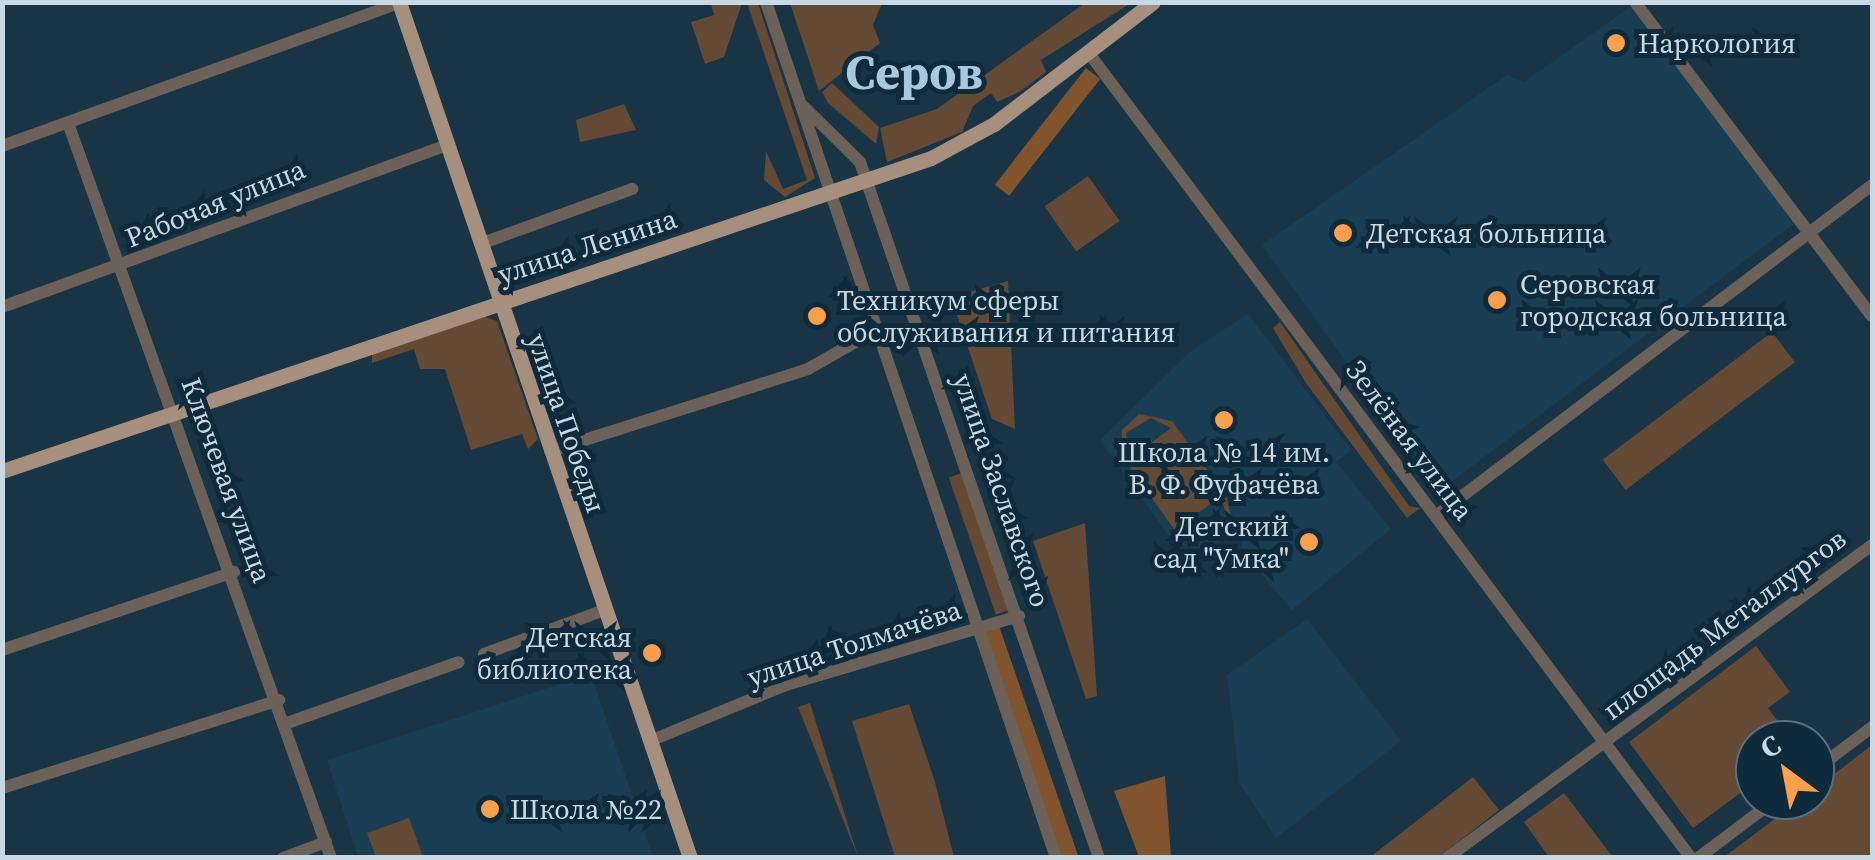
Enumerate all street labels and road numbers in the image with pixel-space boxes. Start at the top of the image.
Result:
street label: Рабочая улица [120,152,310,254]
street label: улица Ленина [493,201,681,291]
street label: улица Победы [521,329,613,517]
street label: Зелёная улица [1339,353,1481,527]
street label: улица Заславского [946,369,1058,611]
street label: Ключевая улица [174,373,280,587]
street label: площадь Металлургов [1596,522,1852,726]
street label: улица Толмачёва [742,592,966,694]

